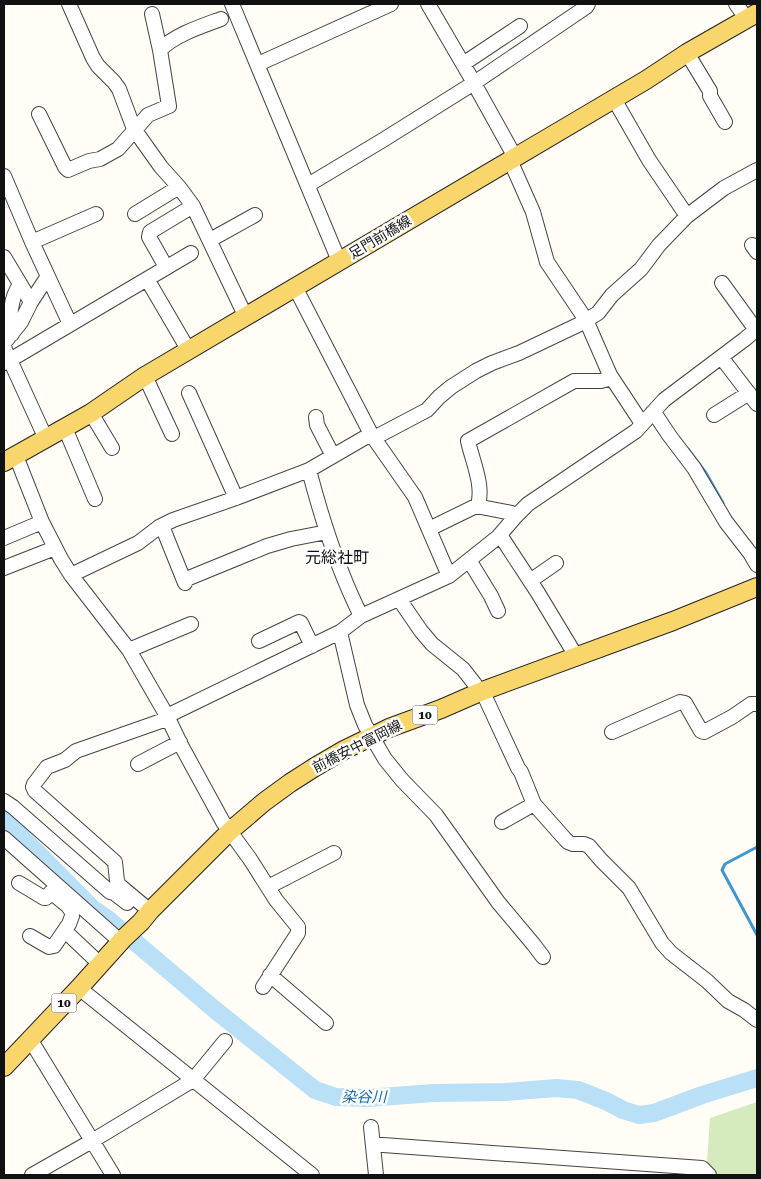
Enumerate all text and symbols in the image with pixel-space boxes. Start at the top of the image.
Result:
street label: 足門前橋線 [346,212,414,262]
district label: 元総社町 [305,548,369,567]
road number: 10 [412,706,438,724]
street label: 前橋安中富岡線 [310,717,404,775]
road number: 10 [52,994,76,1012]
water label: 染谷川 [341,1088,388,1106]

